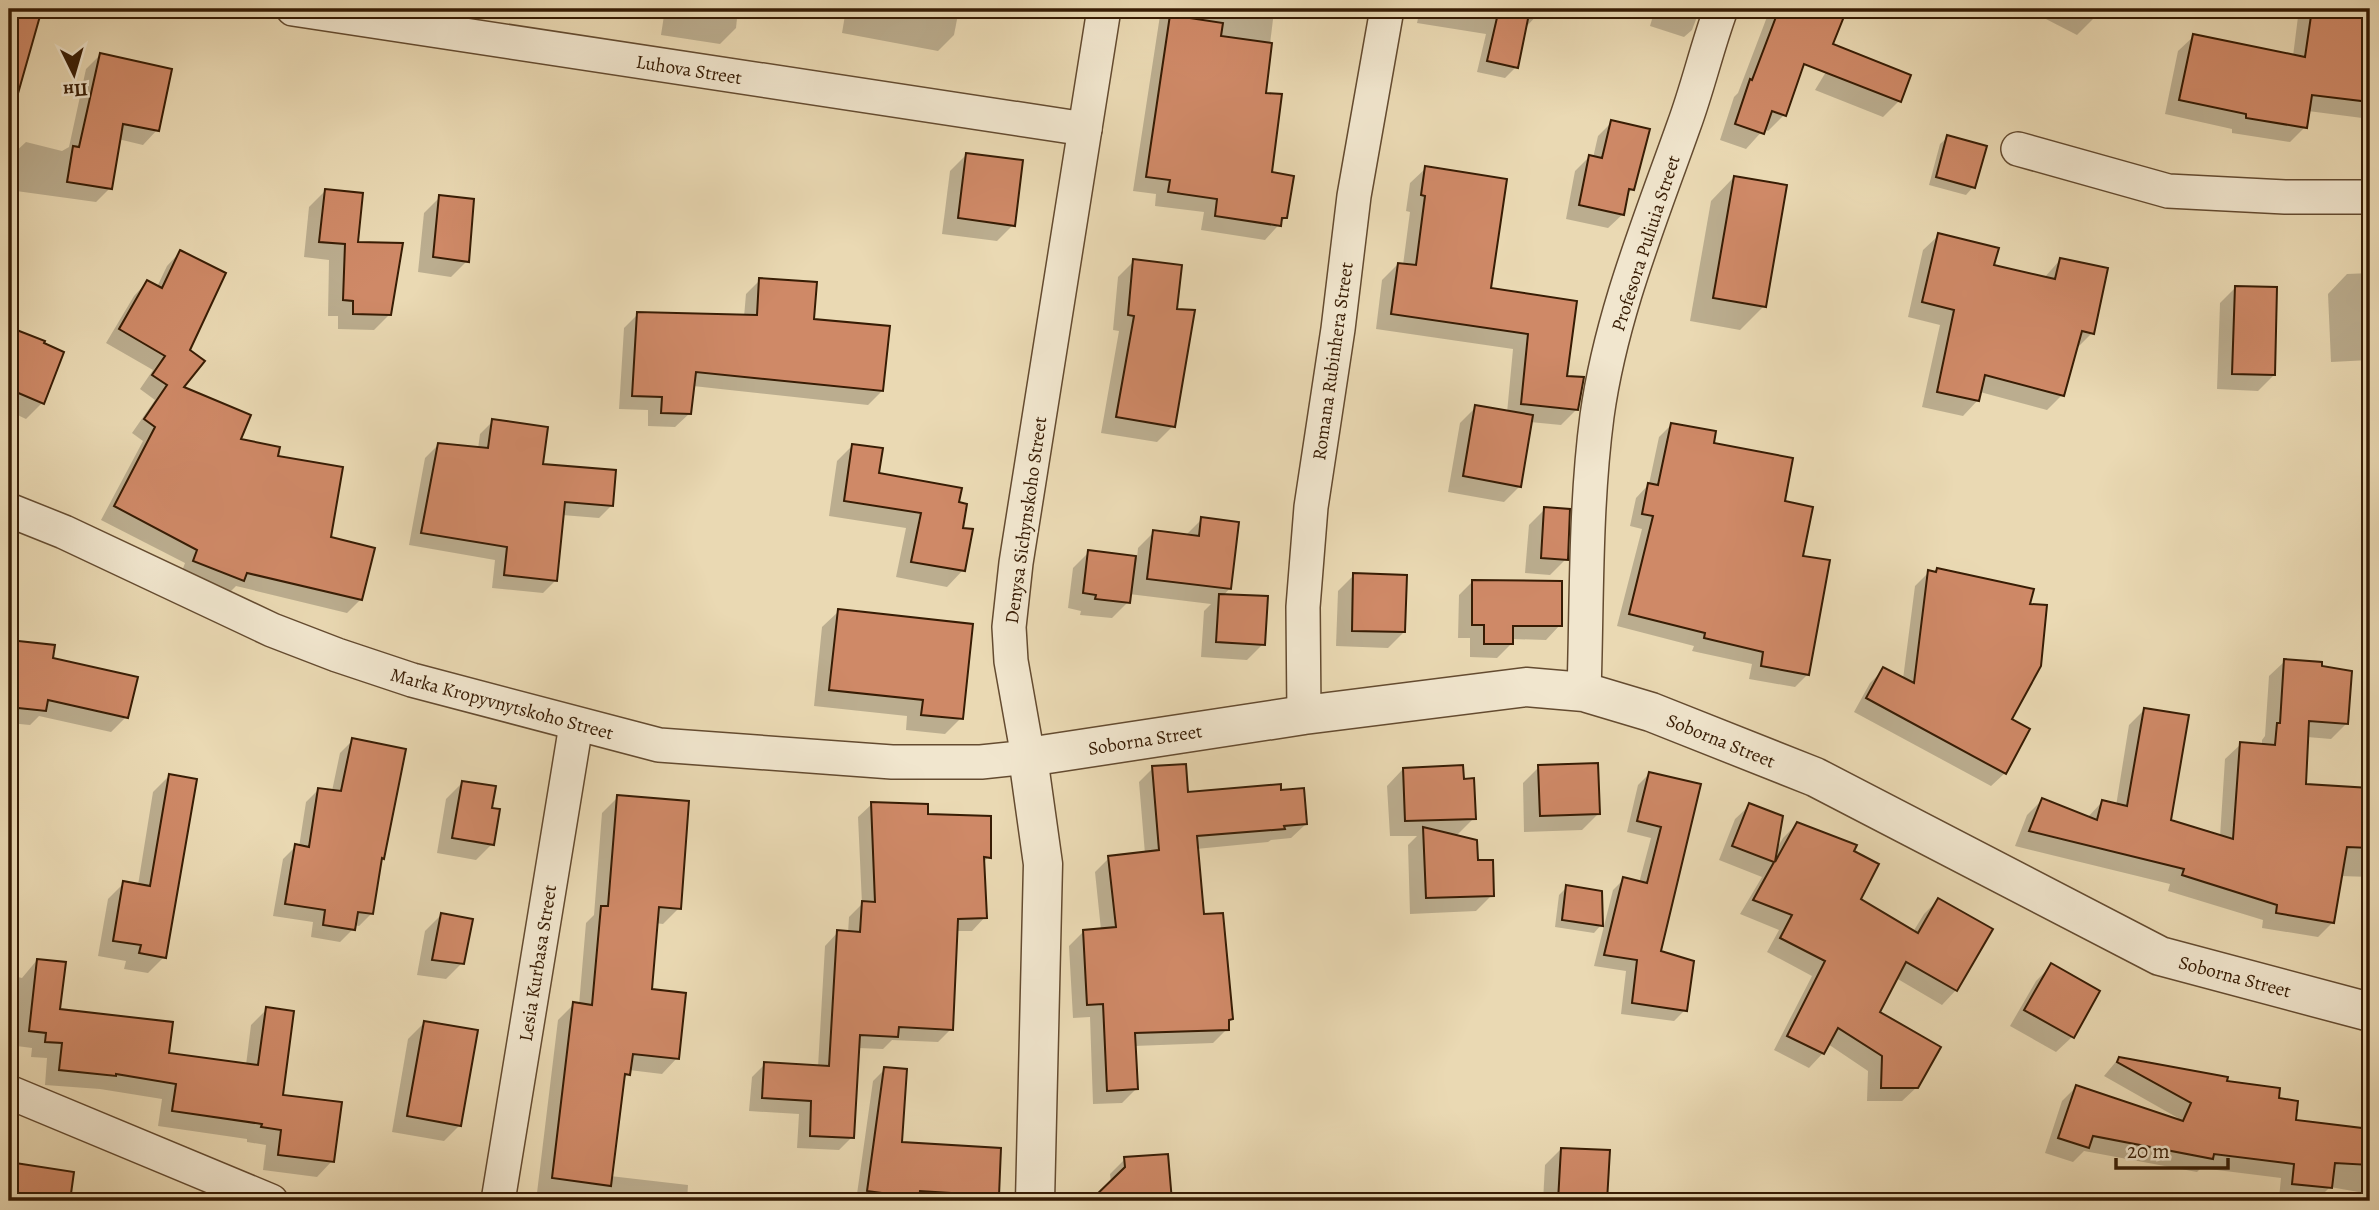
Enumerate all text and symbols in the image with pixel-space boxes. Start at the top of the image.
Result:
north arrow [38,38,108,108]
street label: Luhova Street [634,49,744,91]
text: Пн [62,76,89,104]
street label: Profesora Puliuia Street [1605,152,1687,335]
street label: Romana Rubinhera Street [1306,260,1360,462]
street label: Denysa Sichynskoho Street [999,415,1053,625]
street label: Marka Kropyvnytskoho Street [387,662,616,746]
street label: Soborna Street [1662,707,1779,775]
street label: Soborna Street [1086,718,1204,762]
street label: Lesia Kurbasa Street [513,883,563,1043]
street label: Soborna Street [2176,949,2294,1004]
scale bar [2116,1126,2228,1170]
text: 20 m [2127,1137,2170,1165]

